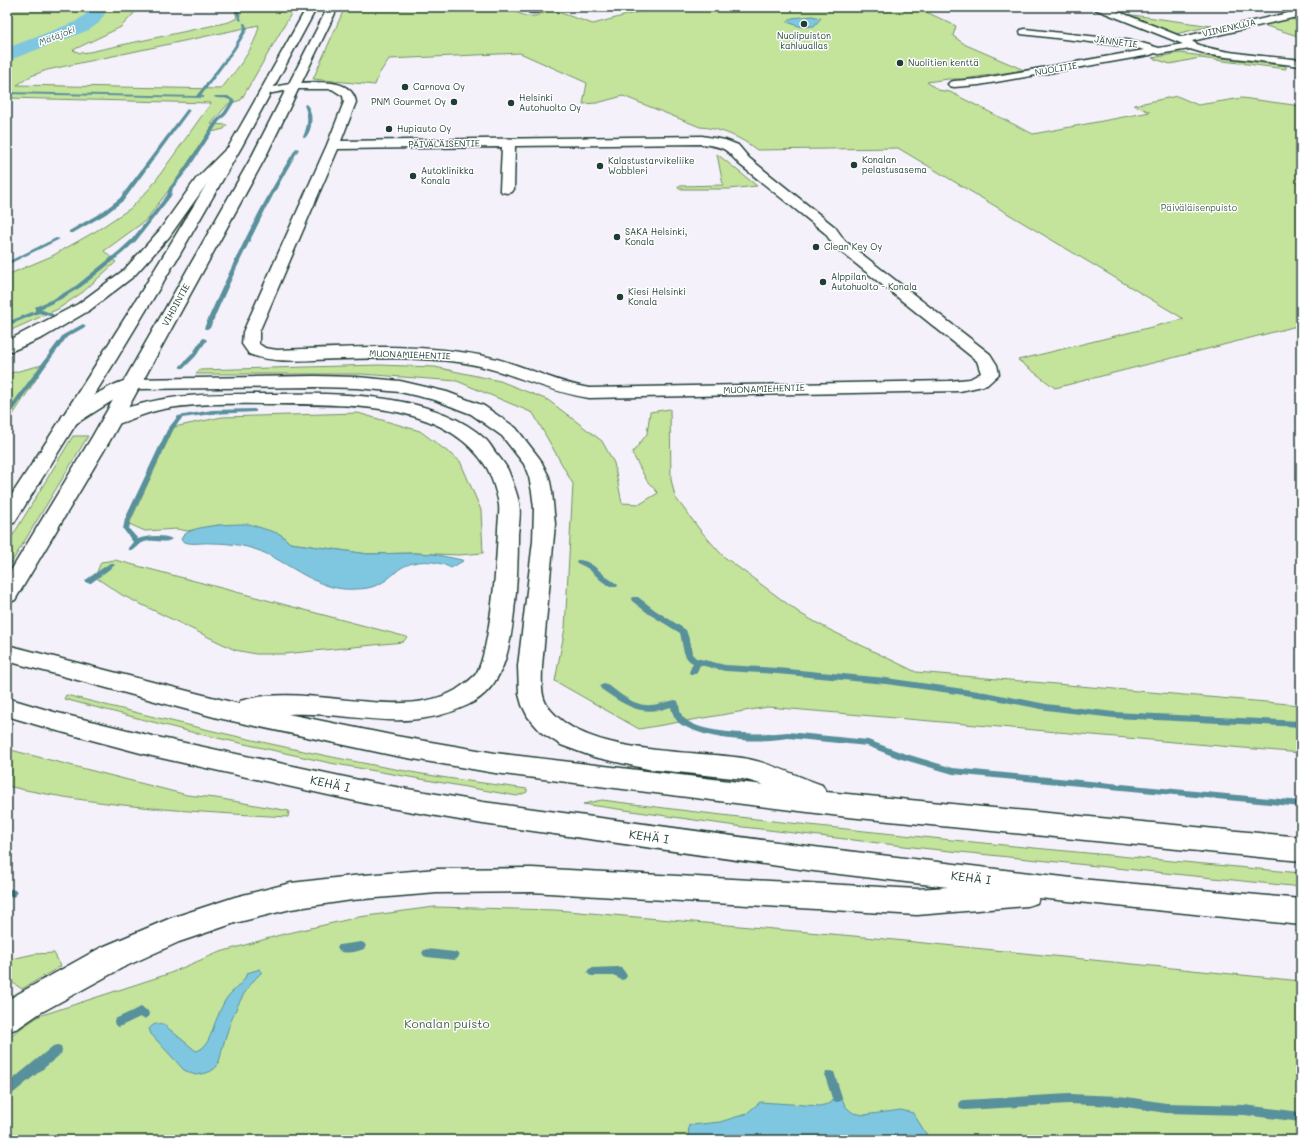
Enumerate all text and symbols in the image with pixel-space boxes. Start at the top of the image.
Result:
street label: VIINENKUJA [1201,16,1257,39]
marker: Nuolipuiston kahluuallas [799,19,809,29]
water label: Mätäjoki [37,23,77,48]
place label: Nuolipuiston kahluuallas [777,30,831,51]
street label: JÄNNETIE [1094,33,1138,50]
place label: Nuolitien kenttä [908,57,979,68]
marker: Nuolitien kenttä [895,58,905,68]
street label: NUOLITIE [1034,59,1078,78]
place label: Carnova Oy [413,81,465,92]
marker: Carnova Oy [400,82,410,92]
place label: Helsinki Autohuolto Oy [519,92,581,113]
place label: PNM Gourmet Oy [371,96,446,107]
marker: PNM Gourmet Oy [449,97,459,107]
marker: Helsinki Autohuolto Oy [506,98,516,108]
place label: Hupiauto Oy [397,123,451,134]
marker: Hupiauto Oy [384,124,394,134]
street label: PÄIVÄLÄISENTIE [408,137,480,150]
place label: Konalan pelastusasema [862,154,927,175]
place label: Kalastustarvikeliike Wobbleri [608,155,695,176]
marker: Konalan pelastusasema [849,160,859,170]
marker: Kalastustarvikeliike Wobbleri [595,161,605,171]
place label: Autoklinikka Konala [421,165,475,186]
marker: Autoklinikka Konala [408,171,418,181]
park label: Päiväläisenpuisto [1161,202,1238,213]
place label: SAKA Helsinki, Konala [625,226,688,247]
marker: SAKA Helsinki, Konala [612,232,622,242]
place label: Clean Key Oy [824,241,882,252]
marker: Clean Key Oy [811,242,821,252]
place label: Alppilan Autohuolto - Konala [831,271,918,292]
marker: Alppilan Autohuolto - Konala [818,277,828,287]
street label: VIHDINTIE [159,282,192,328]
place label: Kiesi Helsinki Konala [628,286,686,307]
marker: Kiesi Helsinki Konala [615,292,625,302]
street label: MUONAMIEHENTIE [369,348,451,361]
street label: MUONAMIEHENTIE [723,382,805,395]
street label: KEHÄ I [309,771,351,795]
street label: KEHÄ I [628,825,670,847]
street label: KEHÄ I [950,867,992,887]
park label: Konalan puisto [404,1015,490,1031]

